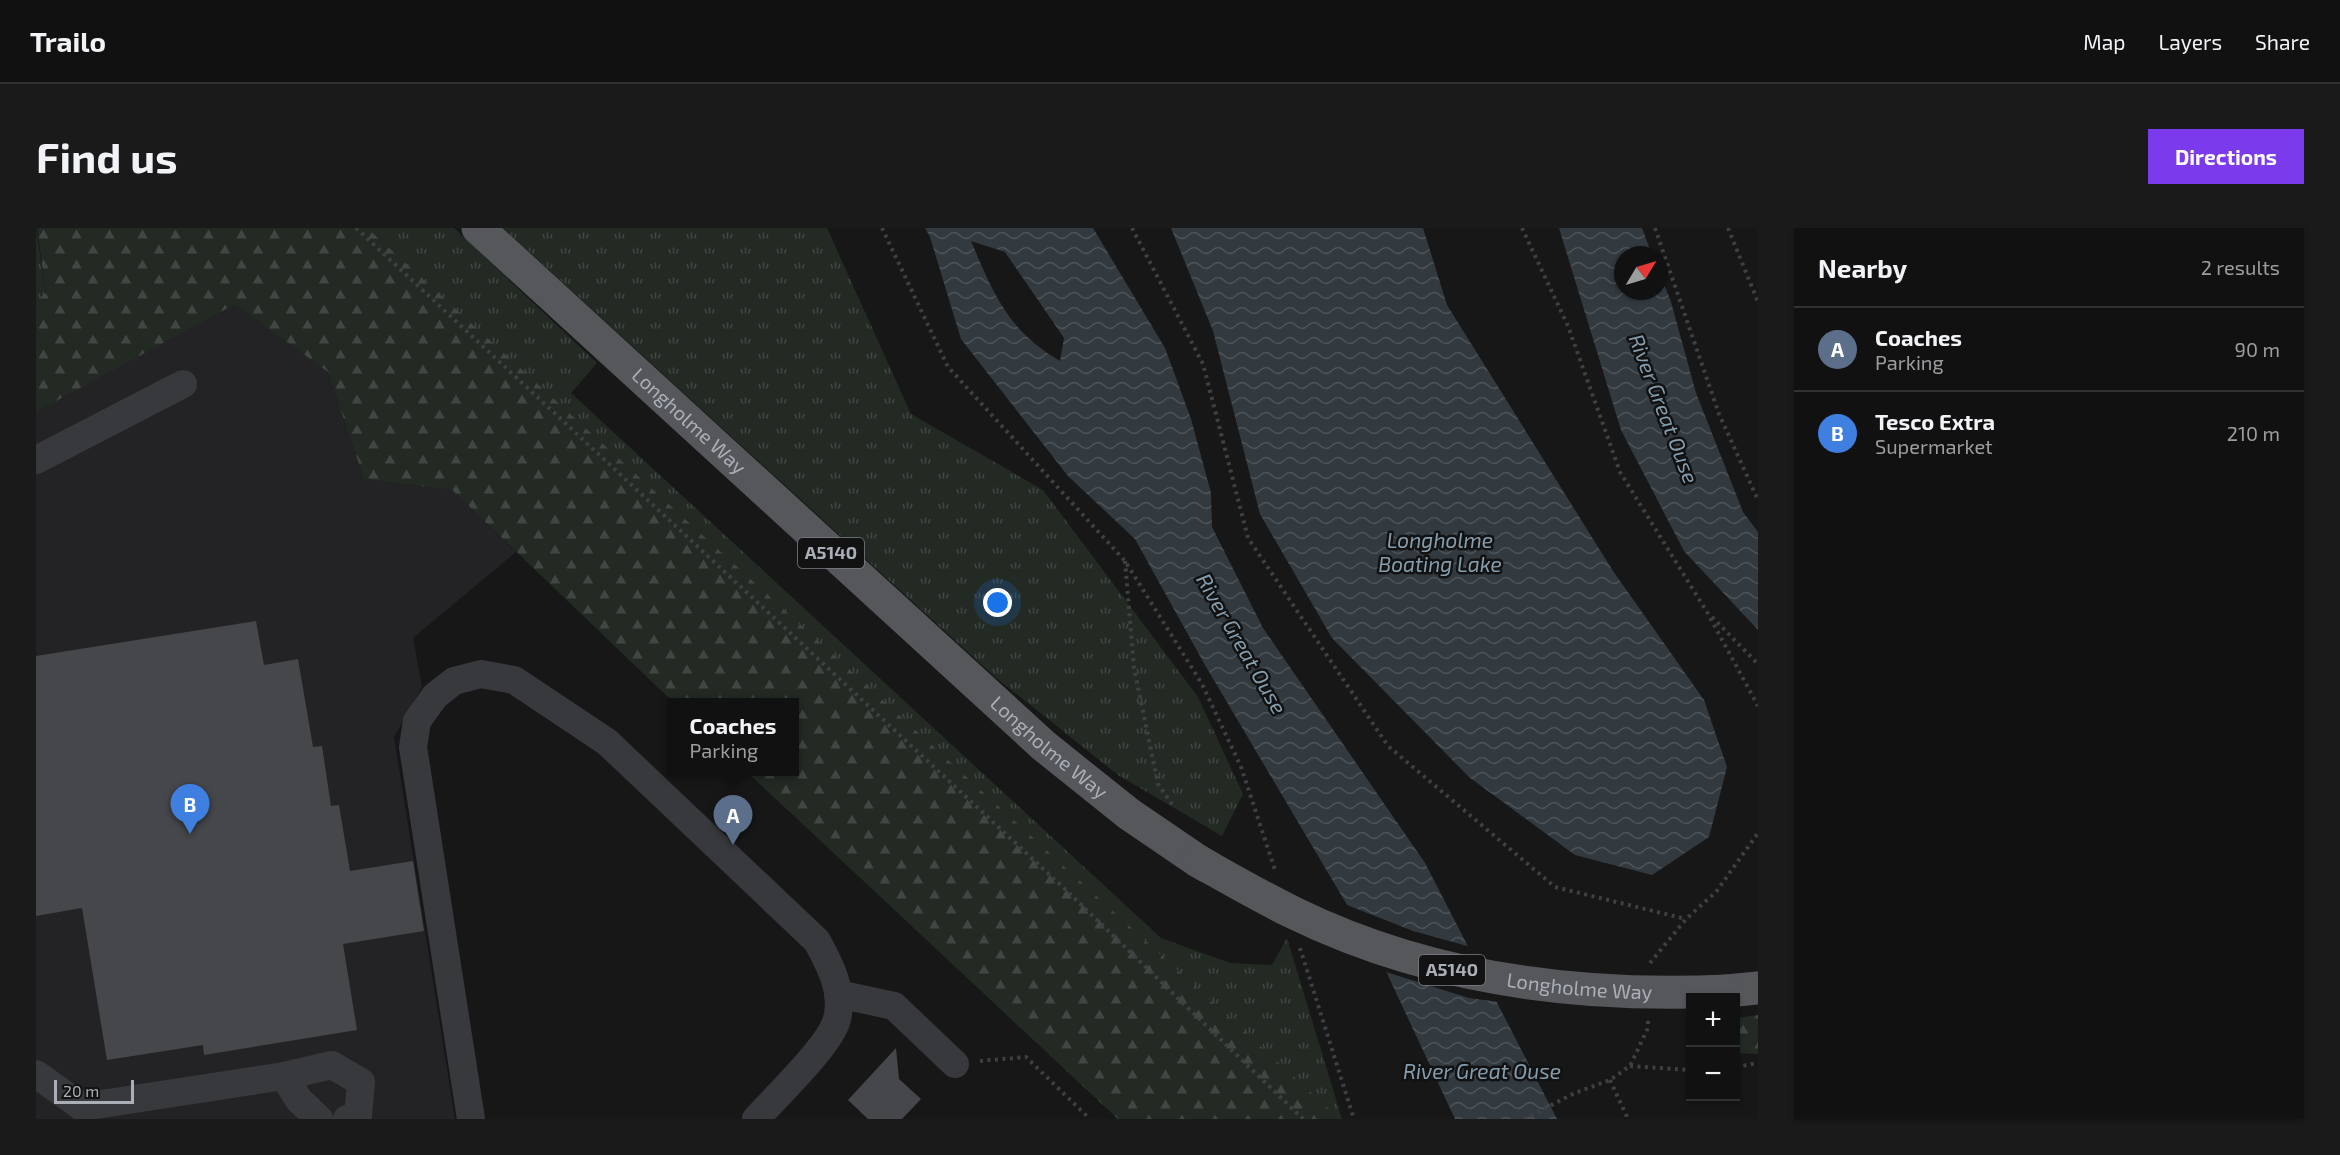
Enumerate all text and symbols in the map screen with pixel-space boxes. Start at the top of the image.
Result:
text: Trailo [30,24,106,58]
text: Map [2083,29,2125,54]
text: Layers [2158,29,2222,54]
text: Share [2255,29,2310,54]
button: Directions [2148,129,2304,184]
text: Find us [36,131,178,181]
north arrow [1614,246,1668,300]
text: Nearby [1818,252,1907,283]
text: 2 results [2201,255,2280,279]
text: Coaches [1875,324,1962,350]
water label: River Great Ouse [1624,330,1704,487]
text: A [1831,337,1844,361]
text: 90 m [2235,337,2280,361]
text: Parking [1875,350,1944,374]
street label: Longholme Way [628,362,752,479]
text: Tesco Extra [1875,408,1995,434]
text: B [1831,421,1844,445]
text: 210 m [2227,421,2280,445]
text: Supermarket [1875,434,1993,458]
water label: Longholme Boating Lake [1378,527,1502,576]
road number: A5140 [798,538,864,568]
water label: River Great Ouse [1192,569,1293,718]
your location [983,588,1012,617]
street label: Longholme Way [986,690,1113,803]
popup [667,698,799,776]
text: Coaches [690,712,776,738]
text: Parking [690,738,758,762]
pin: B [170,784,210,834]
pin: A [714,796,752,845]
road number: A5140 [1419,955,1485,985]
street label: Longholme Way [1505,967,1653,1003]
map controls [1686,993,1740,1101]
button: + [1686,993,1740,1047]
button: − [1686,1047,1740,1101]
water label: River Great Ouse [1403,1058,1561,1083]
scale bar [54,1077,134,1104]
text: 20 m [63,1081,99,1100]

